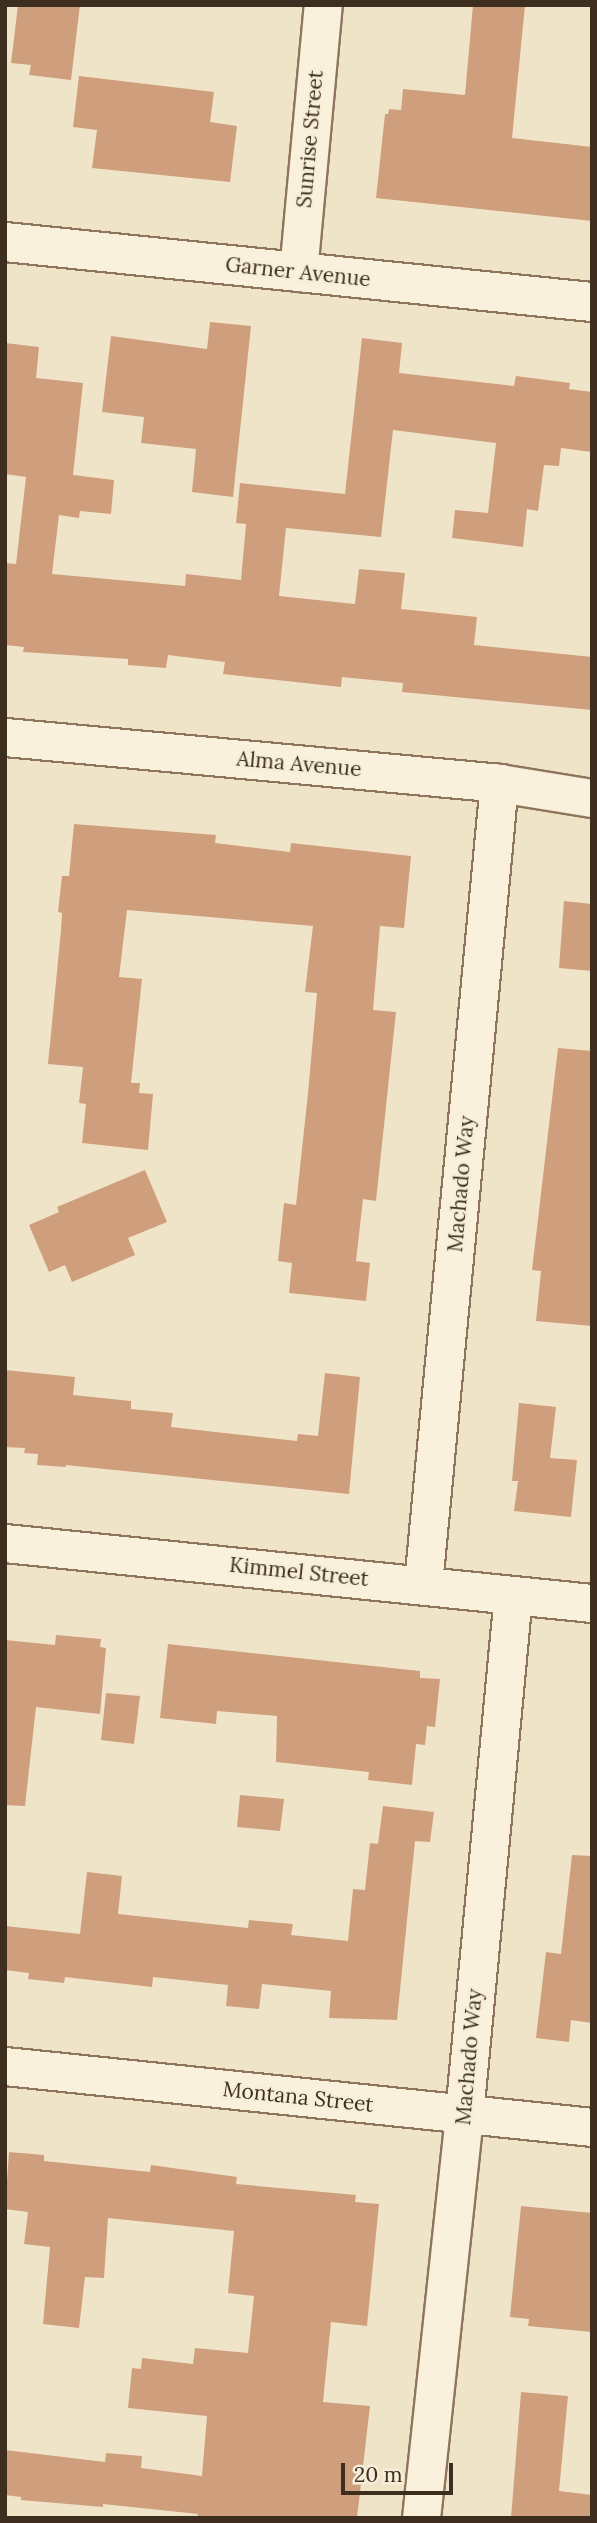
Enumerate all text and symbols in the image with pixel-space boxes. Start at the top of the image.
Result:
street label: Sunrise Street [291,69,329,209]
street label: Garner Avenue [224,252,372,292]
street label: Alma Avenue [236,746,362,782]
street label: Machado Way [442,1115,480,1253]
street label: Kimmel Street [228,1552,370,1592]
street label: Machado Way [450,1988,488,2126]
street label: Montana Street [221,2077,375,2117]
scale bar [345,2450,457,2494]
text: 20 m [354,2461,403,2488]

